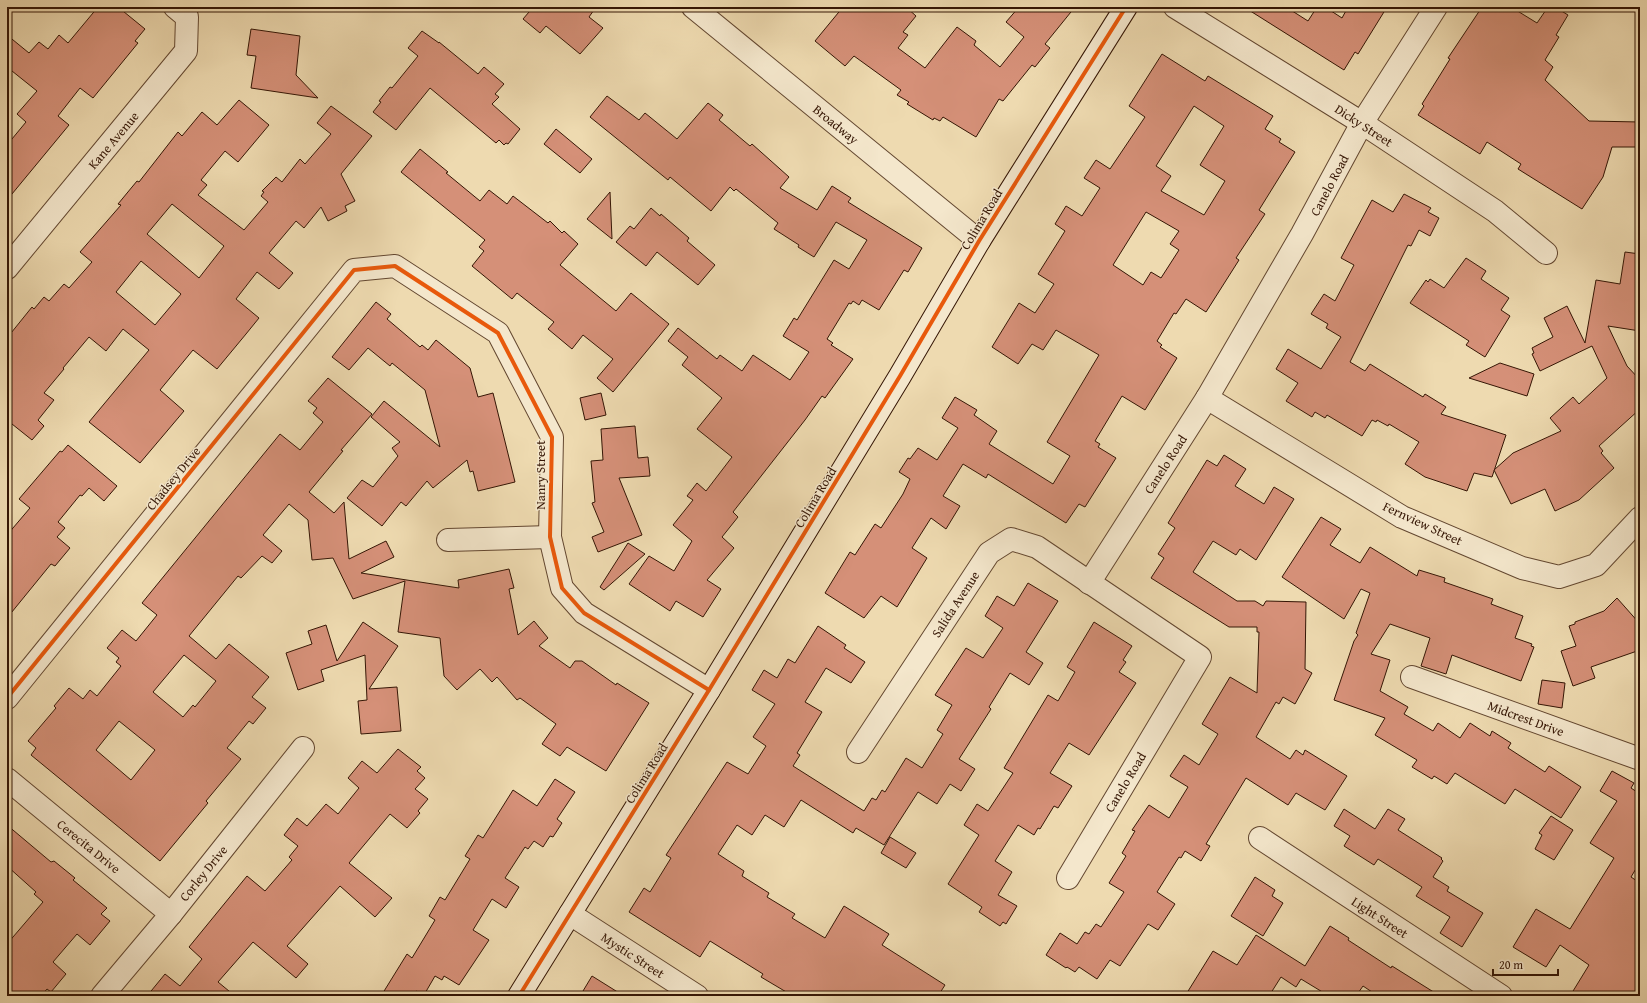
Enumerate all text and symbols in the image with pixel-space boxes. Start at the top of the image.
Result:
street label: Dicky Street [1331,99,1397,152]
street label: Broadway [809,100,863,149]
street label: Kane Avenue [84,107,143,173]
street label: Canelo Road [1305,151,1354,219]
street label: Colima Road [956,185,1007,253]
street label: Canelo Road [1139,431,1192,498]
street label: Nanry Street [531,440,550,510]
street label: Chadsey Drive [142,442,205,514]
street label: Colima Road [790,463,841,531]
street label: Fernview Street [1380,497,1466,550]
street label: Salida Avenue [927,567,984,641]
street label: Midcrest Drive [1485,696,1567,741]
street label: Colima Road [620,739,672,807]
street label: Canelo Road [1100,749,1151,816]
street label: Cerecita Drive [53,815,124,878]
street label: Corley Drive [175,841,232,905]
street label: Light Street [1348,892,1412,943]
street label: Mystic Street [597,928,668,983]
scale bar [1493,951,1558,977]
text: 20 m [1499,956,1523,973]

